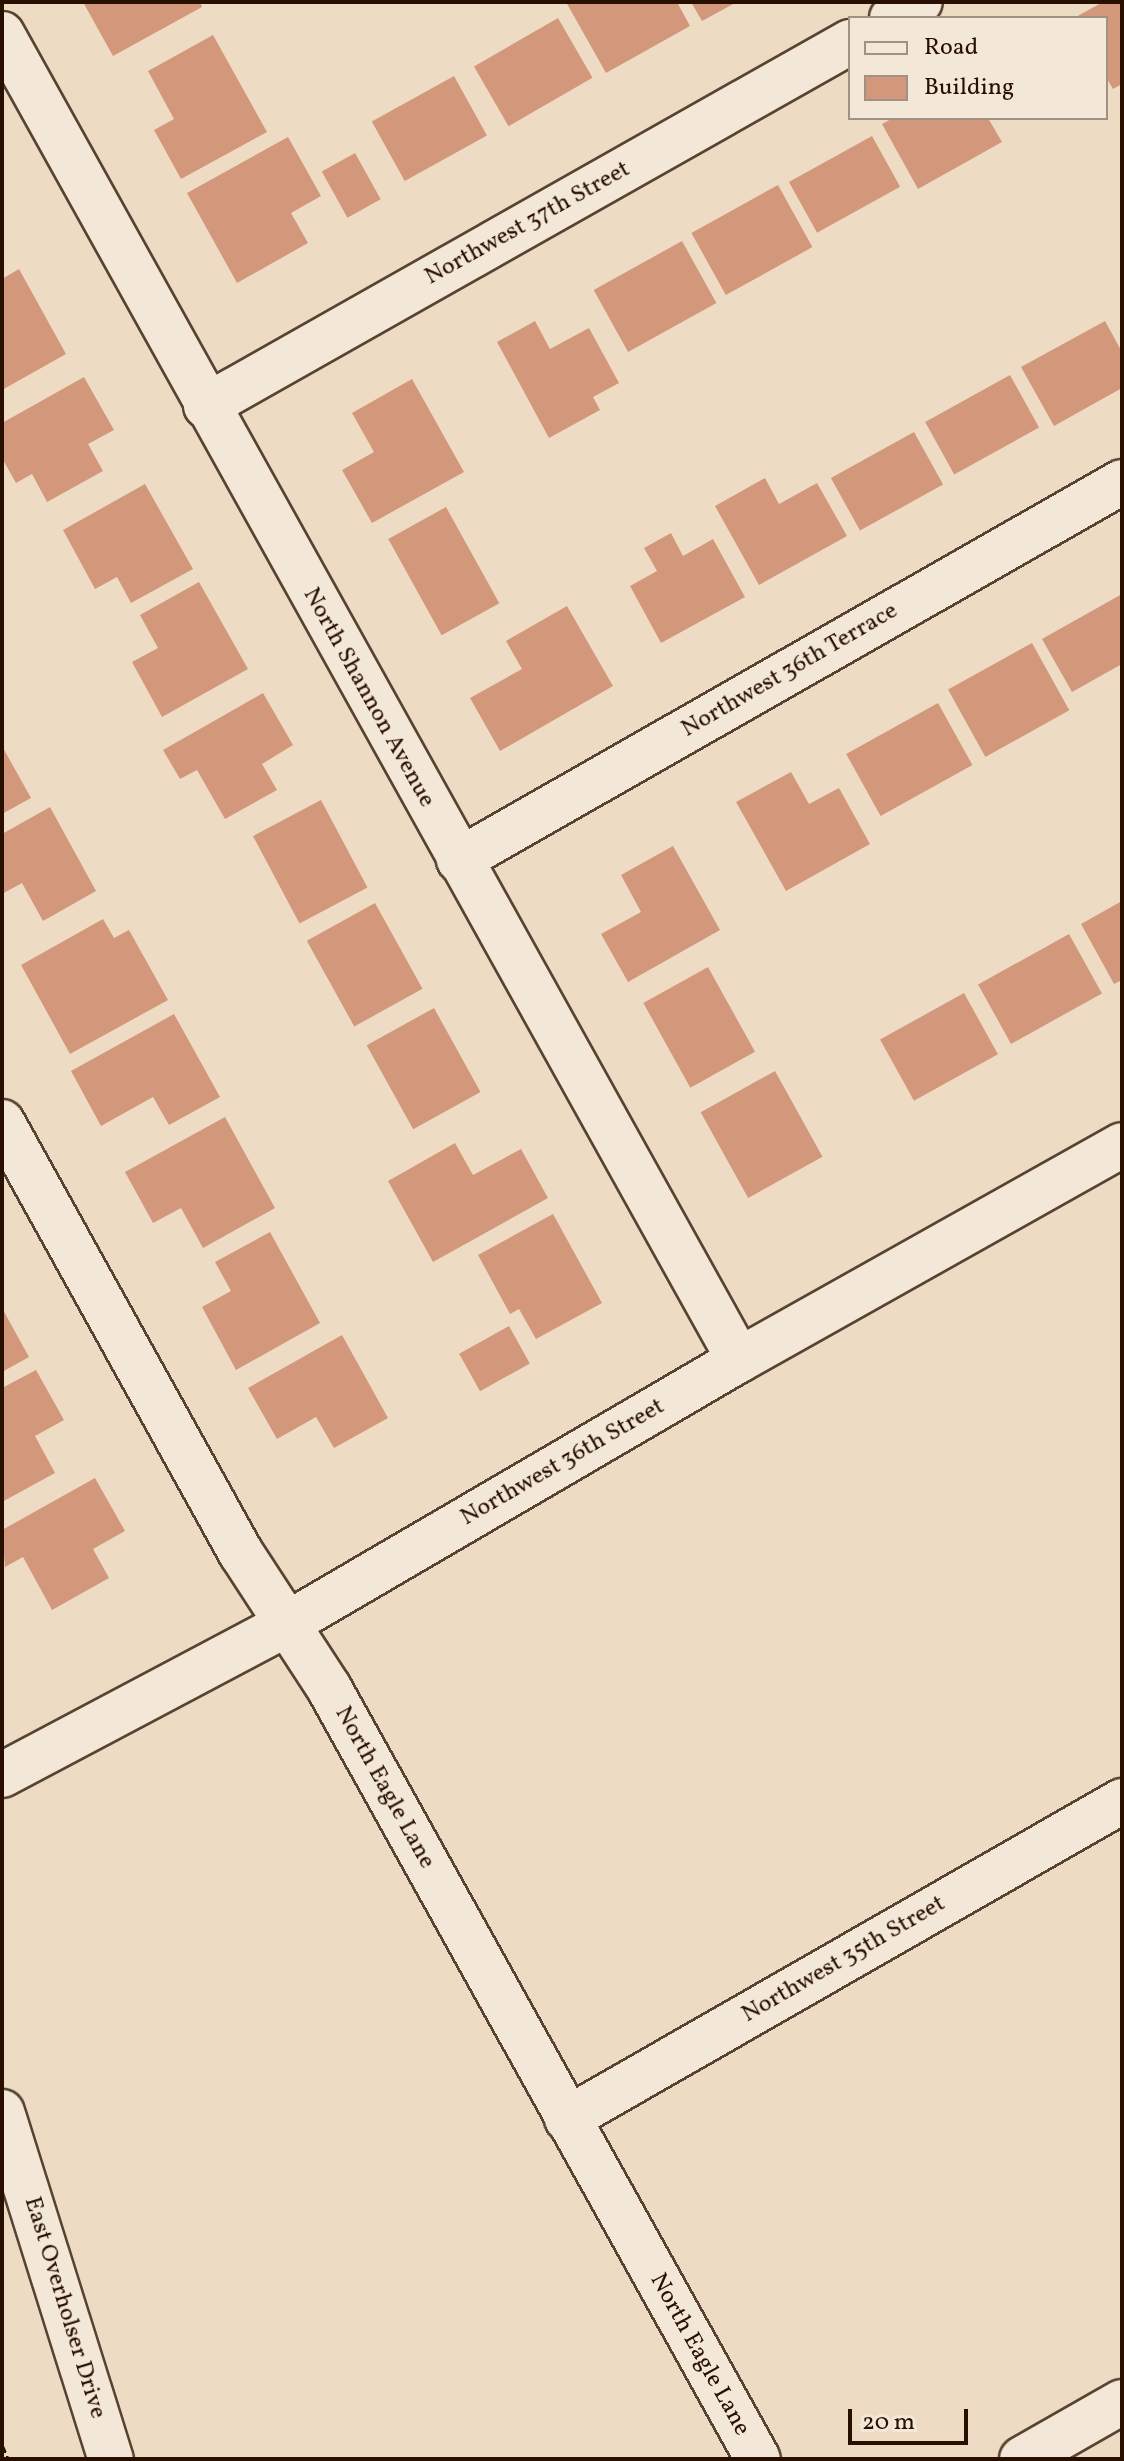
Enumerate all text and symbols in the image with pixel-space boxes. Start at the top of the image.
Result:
legend [848,16,1108,120]
text: Road [924,31,978,65]
text: Building [924,71,1014,105]
street label: Northwest 37th Street [420,156,636,292]
street label: North Shannon Avenue [296,583,440,813]
street label: Northwest 36th Terrace [676,597,904,745]
street label: Northwest 36th Street [456,1393,670,1533]
street label: North Eagle Lane [327,1702,441,1874]
street label: Northwest 35th Street [737,1890,951,2030]
street label: East Overholser Drive [17,2194,111,2422]
street label: North Eagle Lane [642,2269,756,2441]
scale bar [852,2393,972,2443]
text: 20 m [862,2406,915,2440]

